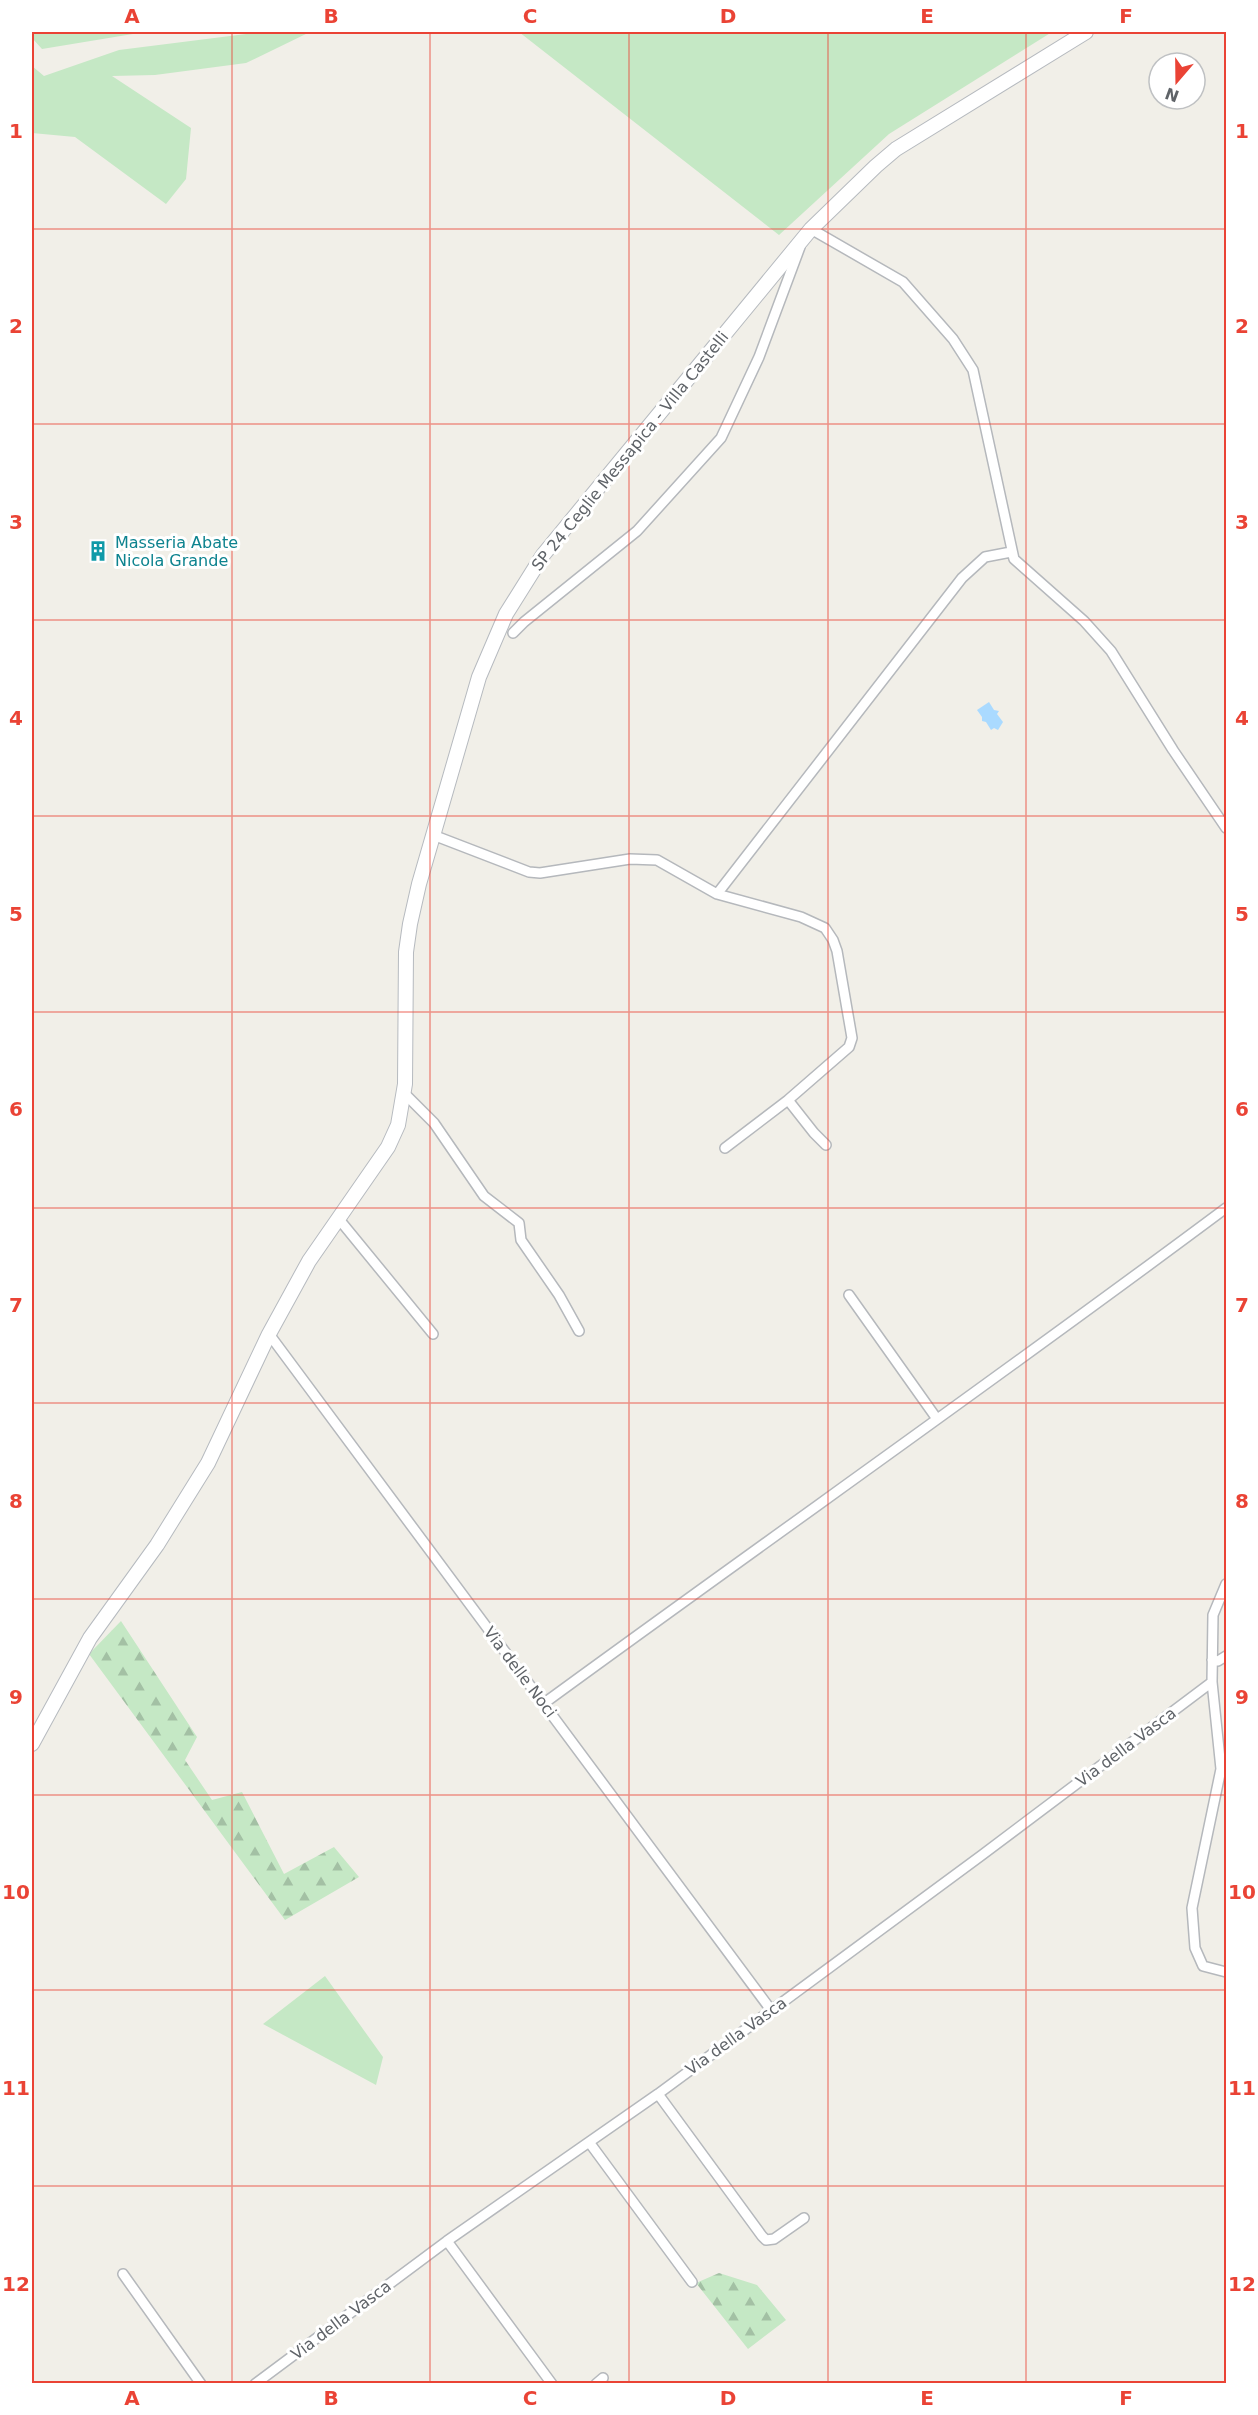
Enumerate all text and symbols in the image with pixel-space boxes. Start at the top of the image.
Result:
text: A [124,4,140,28]
text: B [323,4,339,28]
text: C [523,4,537,28]
text: D [720,4,736,28]
text: E [920,4,934,28]
text: F [1119,4,1133,28]
north arrow [1147,51,1207,111]
text: N [1162,83,1182,106]
text: 1 [9,119,23,143]
text: 1 [1235,119,1249,143]
text: 2 [9,314,23,338]
text: 2 [1235,314,1249,338]
street label: SP 24 Ceglie Messapica - Villa Castelli [528,328,732,574]
text: 3 [9,510,23,534]
text: 3 [1235,510,1249,534]
place label: Masseria Abate Nicola Grande [115,533,238,570]
building icon: Masseria Abate Nicola Grande [86,539,110,563]
text: 4 [9,706,23,730]
text: 4 [1235,706,1249,730]
text: 5 [9,902,23,926]
text: 5 [1235,902,1249,926]
text: 6 [9,1097,23,1121]
text: 6 [1235,1097,1249,1121]
text: 7 [9,1293,23,1317]
text: 7 [1235,1293,1249,1317]
text: 8 [9,1489,23,1513]
text: 8 [1235,1489,1249,1513]
street label: Via delle Noci [480,1623,560,1721]
text: 9 [9,1685,23,1709]
text: 9 [1235,1685,1249,1709]
street label: Via della Vasca [1072,1703,1180,1791]
text: 10 [2,1880,30,1904]
text: 10 [1228,1880,1256,1904]
street label: Via della Vasca [682,1993,790,2079]
text: 11 [2,2076,30,2100]
text: 11 [1228,2076,1256,2100]
text: 12 [2,2272,30,2296]
text: 12 [1228,2272,1256,2296]
street label: Via della Vasca [287,2276,395,2364]
text: A [124,2386,140,2410]
text: B [323,2386,339,2410]
text: C [523,2386,537,2410]
text: D [720,2386,736,2410]
text: E [920,2386,934,2410]
text: F [1119,2386,1133,2410]

